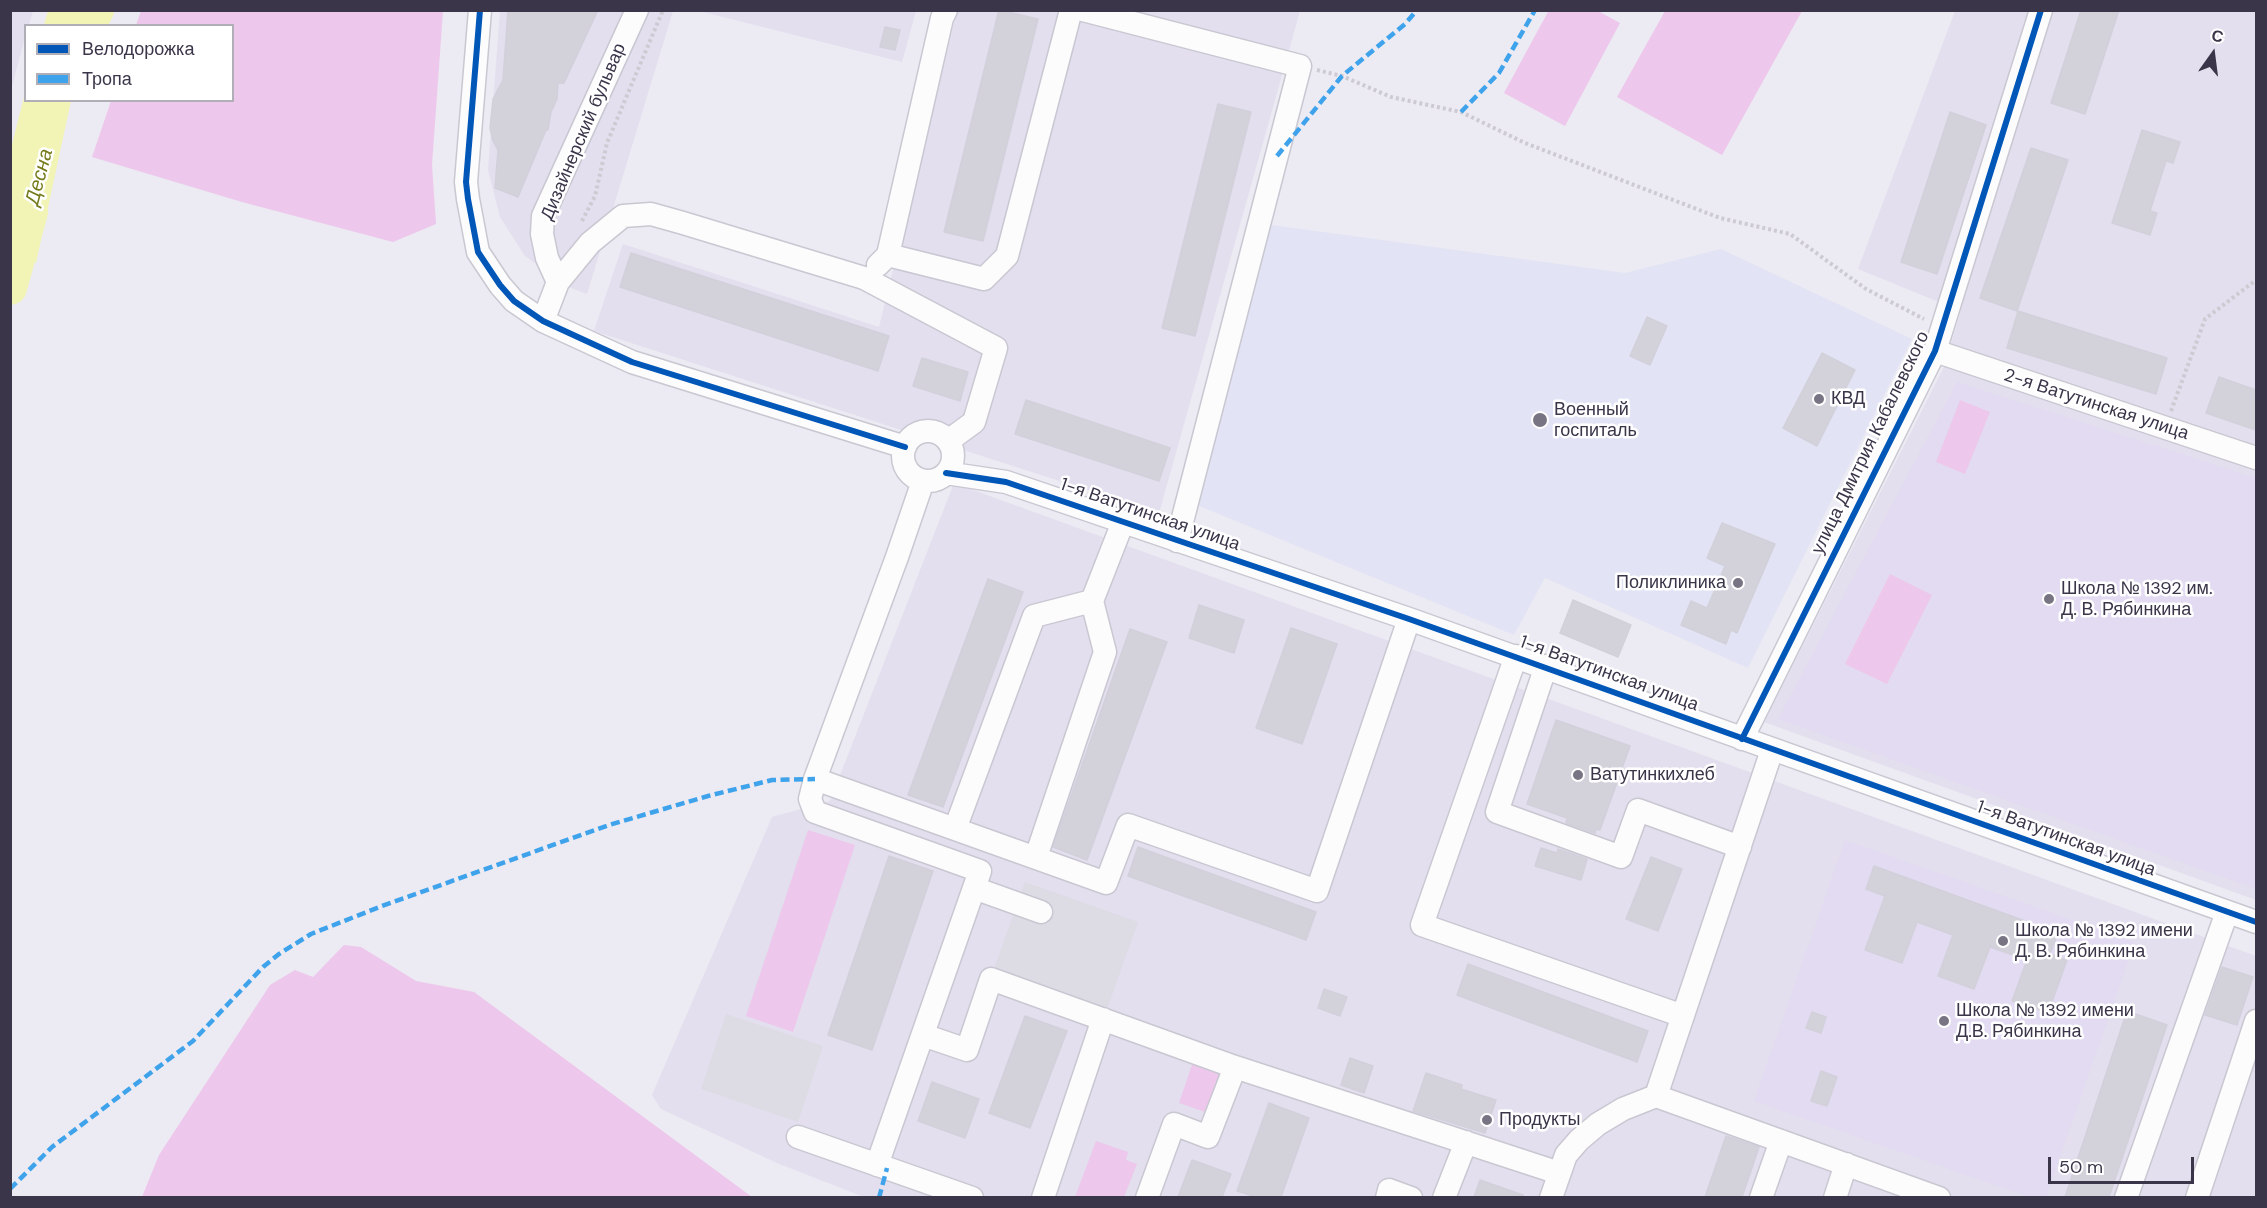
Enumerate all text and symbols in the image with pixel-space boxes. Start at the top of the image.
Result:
legend [24,24,234,102]
north arrow [2183,24,2243,84]
text: С [2209,24,2226,48]
text: Велодорожка [82,37,194,61]
street label: Дизайнерский бульвар [537,40,631,224]
text: Тропа [82,67,132,91]
water label: Десна [21,146,59,208]
street label: улица Дмитрия Кабалевского [1808,328,1934,558]
street label: 2-я Ватутинская улица [2001,365,2191,445]
place label: КВД [1831,388,1865,410]
marker: КВД [1812,392,1826,406]
place label: Военный госпиталь [1554,399,1637,442]
marker: Военный госпиталь [1531,411,1549,429]
street label: 1-я Ватутинская улица [1057,474,1243,556]
place label: Поликлиника [1616,572,1726,594]
marker: Поликлиника [1731,576,1745,590]
place label: Школа № 1392 им. Д. В. Рябинкина [2061,578,2212,620]
marker: Школа № 1392 им. Д. В. Рябинкина [2042,592,2056,606]
street label: 1-я Ватутинская улица [1517,632,1701,716]
place label: Ватутинкихлеб [1590,764,1715,786]
marker: Ватутинкихлеб [1571,768,1585,782]
street label: 1-я Ватутинская улица [1974,797,2158,881]
place label: Школа № 1392 имени Д. В. Рябинкина [2015,920,2193,962]
marker: Школа № 1392 имени Д. В. Рябинкина [1996,934,2010,948]
place label: Школа № 1392 имени Д.В. Рябинкина [1956,1000,2134,1042]
marker: Школа № 1392 имени Д.В. Рябинкина [1937,1014,1951,1028]
place label: Продукты [1499,1109,1580,1131]
marker: Продукты [1480,1113,1494,1127]
scale bar [2051,1145,2196,1183]
text: 50 m [2059,1155,2103,1179]

